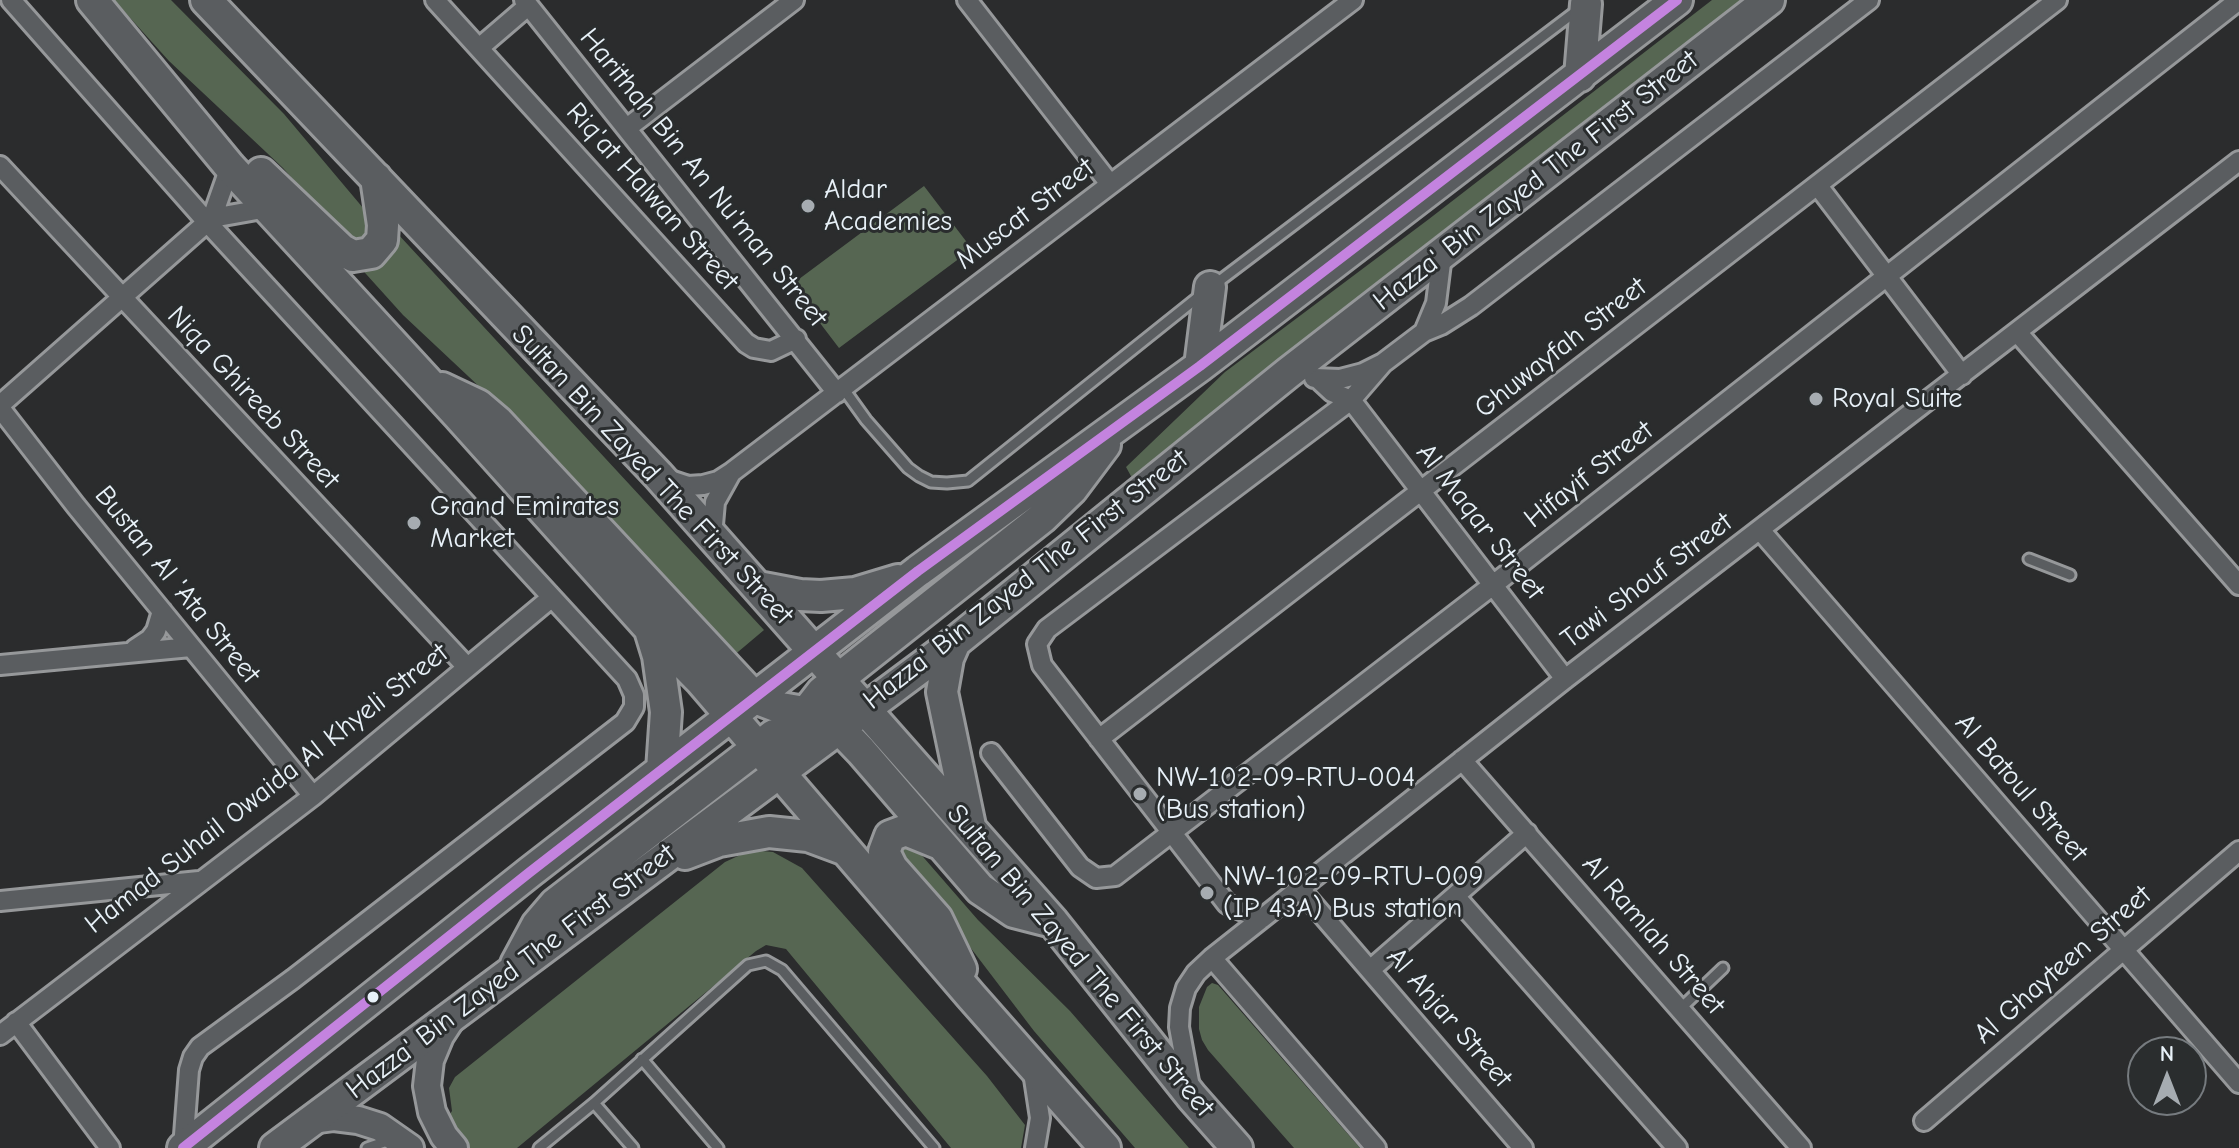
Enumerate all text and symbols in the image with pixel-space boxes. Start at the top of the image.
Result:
street label: Harithah Bin An Nu'man Street [572,22,834,334]
street label: Hazza' Bin Zayed The First Street [1367,44,1705,318]
street label: Riq'at Halwan Street [559,96,745,298]
street label: Muscat Street [949,151,1101,277]
place label: Aldar Academies [824,173,952,239]
marker: Aldar Academies [799,197,817,215]
street label: Ghuwayfah Street [1468,270,1654,426]
street label: Niqa Ghireeb Street [160,300,346,496]
street label: Sultan Bin Zayed The First Street [504,318,800,632]
place label: Royal Suite [1832,382,1962,416]
marker: Royal Suite [1807,390,1825,408]
street label: Hifayif Street [1518,414,1660,536]
street label: Al Maqar Street [1409,437,1551,607]
street label: Hazza' Bin Zayed The First Street [857,443,1195,717]
street label: Bustan Al 'Ata Street [87,479,267,691]
place label: Grand Emirates Market [430,490,619,556]
street label: Tawi Shouf Street [1555,506,1739,656]
marker: Grand Emirates Market [405,514,423,532]
street label: Hamad Suhail Owaida Al Khyeli Street [79,637,455,941]
street label: Al Batoul Street [1947,707,2095,869]
place label: NW-102-09-RTU-004 (Bus station) [1156,761,1415,827]
marker: NW-102-09-RTU-004 (Bus station) [1131,785,1149,803]
street label: Sultan Bin Zayed The First Street [939,798,1221,1124]
street label: Hazza' Bin Zayed The First Street [340,837,682,1107]
street label: Al Ramlah Street [1574,848,1732,1022]
place label: NW-102-09-RTU-009 (IP 43A) Bus station [1223,860,1484,926]
street label: Al Ghayteen Street [1967,879,2159,1051]
marker: NW-102-09-RTU-009 (IP 43A) Bus station [1198,884,1216,902]
street label: Al Ahjar Street [1379,941,1519,1095]
unlabelled marker [365,989,381,1005]
north arrow [2127,1036,2207,1116]
text: N [2160,1041,2174,1067]

